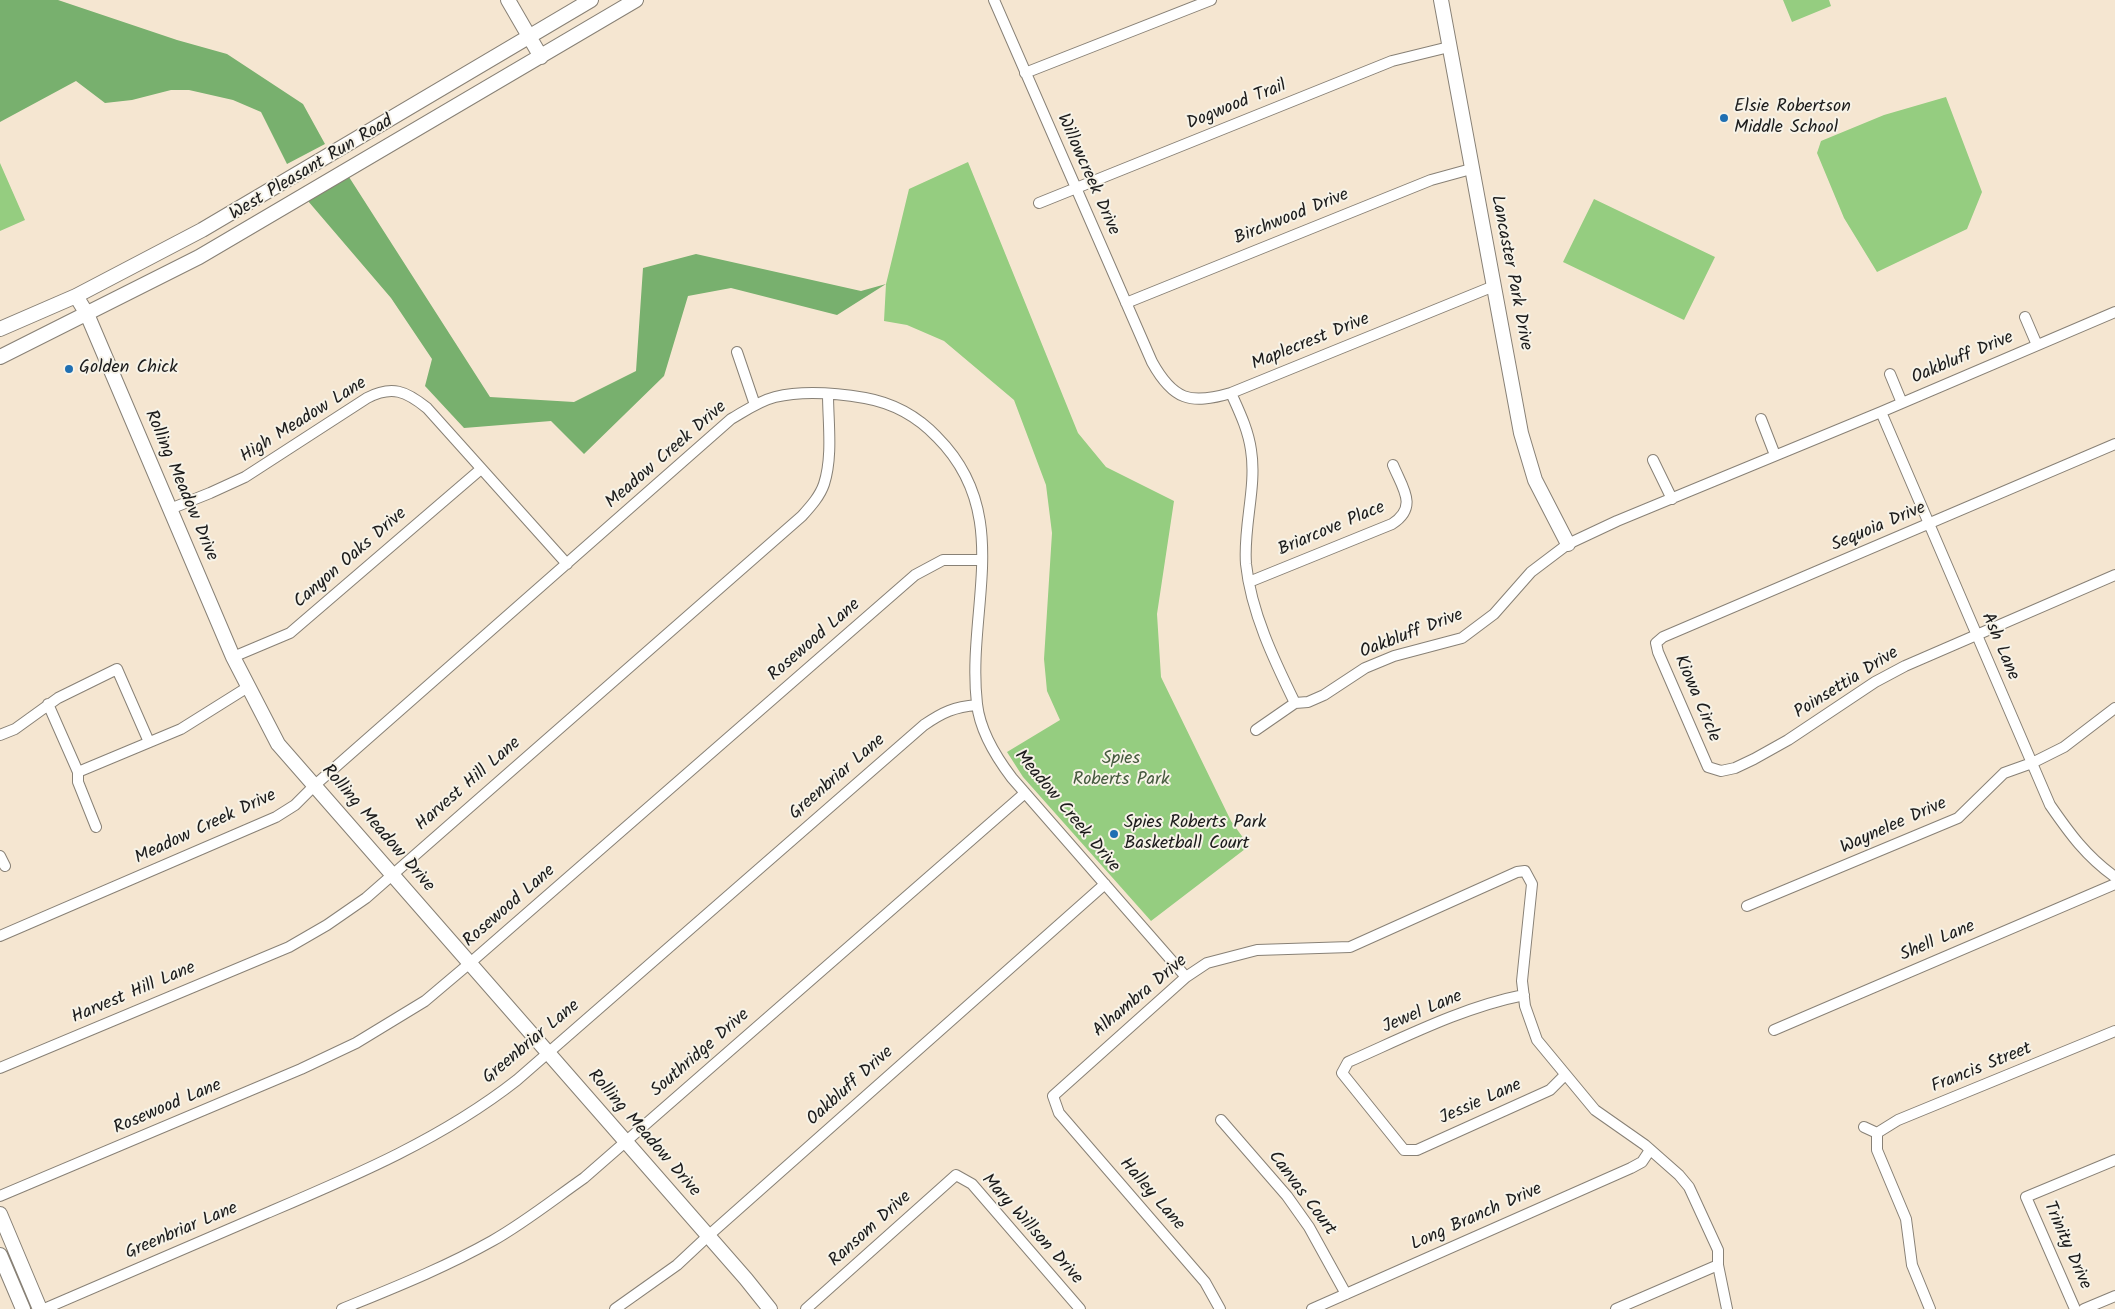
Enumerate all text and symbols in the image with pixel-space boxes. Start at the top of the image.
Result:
street label: Dogwood Trail [1184,76,1290,136]
place label: Elsie Robertson Middle School [1734,97,1851,140]
street label: Willowcreek Drive [1051,111,1123,239]
street label: West Pleasant Run Road [226,112,398,226]
marker: Elsie Robertson Middle School [1718,112,1730,124]
street label: Birchwood Drive [1232,185,1352,251]
street label: Lancaster Park Drive [1484,194,1536,352]
street label: Maplecrest Drive [1249,310,1373,376]
street label: Oakbluff Drive [1909,328,2017,390]
place label: Golden Chick [79,358,178,380]
marker: Golden Chick [63,363,75,375]
street label: High Meadow Lane [237,373,371,469]
street label: Meadow Creek Drive [602,398,732,514]
street label: Rolling Meadow Drive [138,407,222,565]
street label: Briarcove Place [1275,498,1389,562]
street label: Sequoia Drive [1829,498,1929,558]
street label: Canyon Oaks Drive [290,504,412,614]
street label: Rosewood Lane [765,595,865,687]
street label: Oakbluff Drive [1357,605,1467,665]
street label: Ash Lane [1975,610,2023,684]
street label: Poinsettia Drive [1791,643,1903,725]
street label: Kiowa Circle [1668,652,1724,746]
street label: Greenbriar Lane [786,730,890,826]
street label: Harvest Hill Lane [412,733,526,837]
street label: Meadow Creek Drive [1008,746,1124,878]
park label: Spies Roberts Park [1073,749,1169,792]
street label: Rolling Meadow Drive [316,761,438,897]
street label: Meadow Creek Drive [132,786,280,870]
street label: Waynelee Drive [1838,794,1950,860]
place label: Spies Roberts Park Basketball Court [1124,813,1266,856]
marker: Spies Roberts Park Basketball Court [1108,828,1120,840]
street label: Rosewood Lane [460,861,560,953]
street label: Shell Lane [1897,917,1979,967]
street label: Alhambra Drive [1089,951,1193,1043]
street label: Harvest Hill Lane [69,958,199,1030]
street label: Jewel Lane [1380,987,1466,1039]
street label: Greenbriar Lane [479,996,585,1090]
street label: Southridge Drive [647,1005,755,1103]
street label: Francis Street [1929,1039,2035,1099]
street label: Oakbluff Drive [803,1043,899,1131]
street label: Rolling Meadow Drive [582,1066,704,1202]
street label: Jessie Lane [1437,1075,1525,1131]
street label: Rosewood Lane [111,1076,225,1140]
street label: Canvas Court [1262,1147,1340,1241]
street label: Halley Lane [1114,1154,1188,1236]
street label: Mary Willson Drive [976,1170,1086,1290]
street label: Long Branch Drive [1408,1179,1546,1257]
street label: Ransom Drive [825,1187,917,1273]
street label: Greenbriar Lane [123,1199,241,1265]
street label: Trinity Drive [2037,1199,2095,1293]

